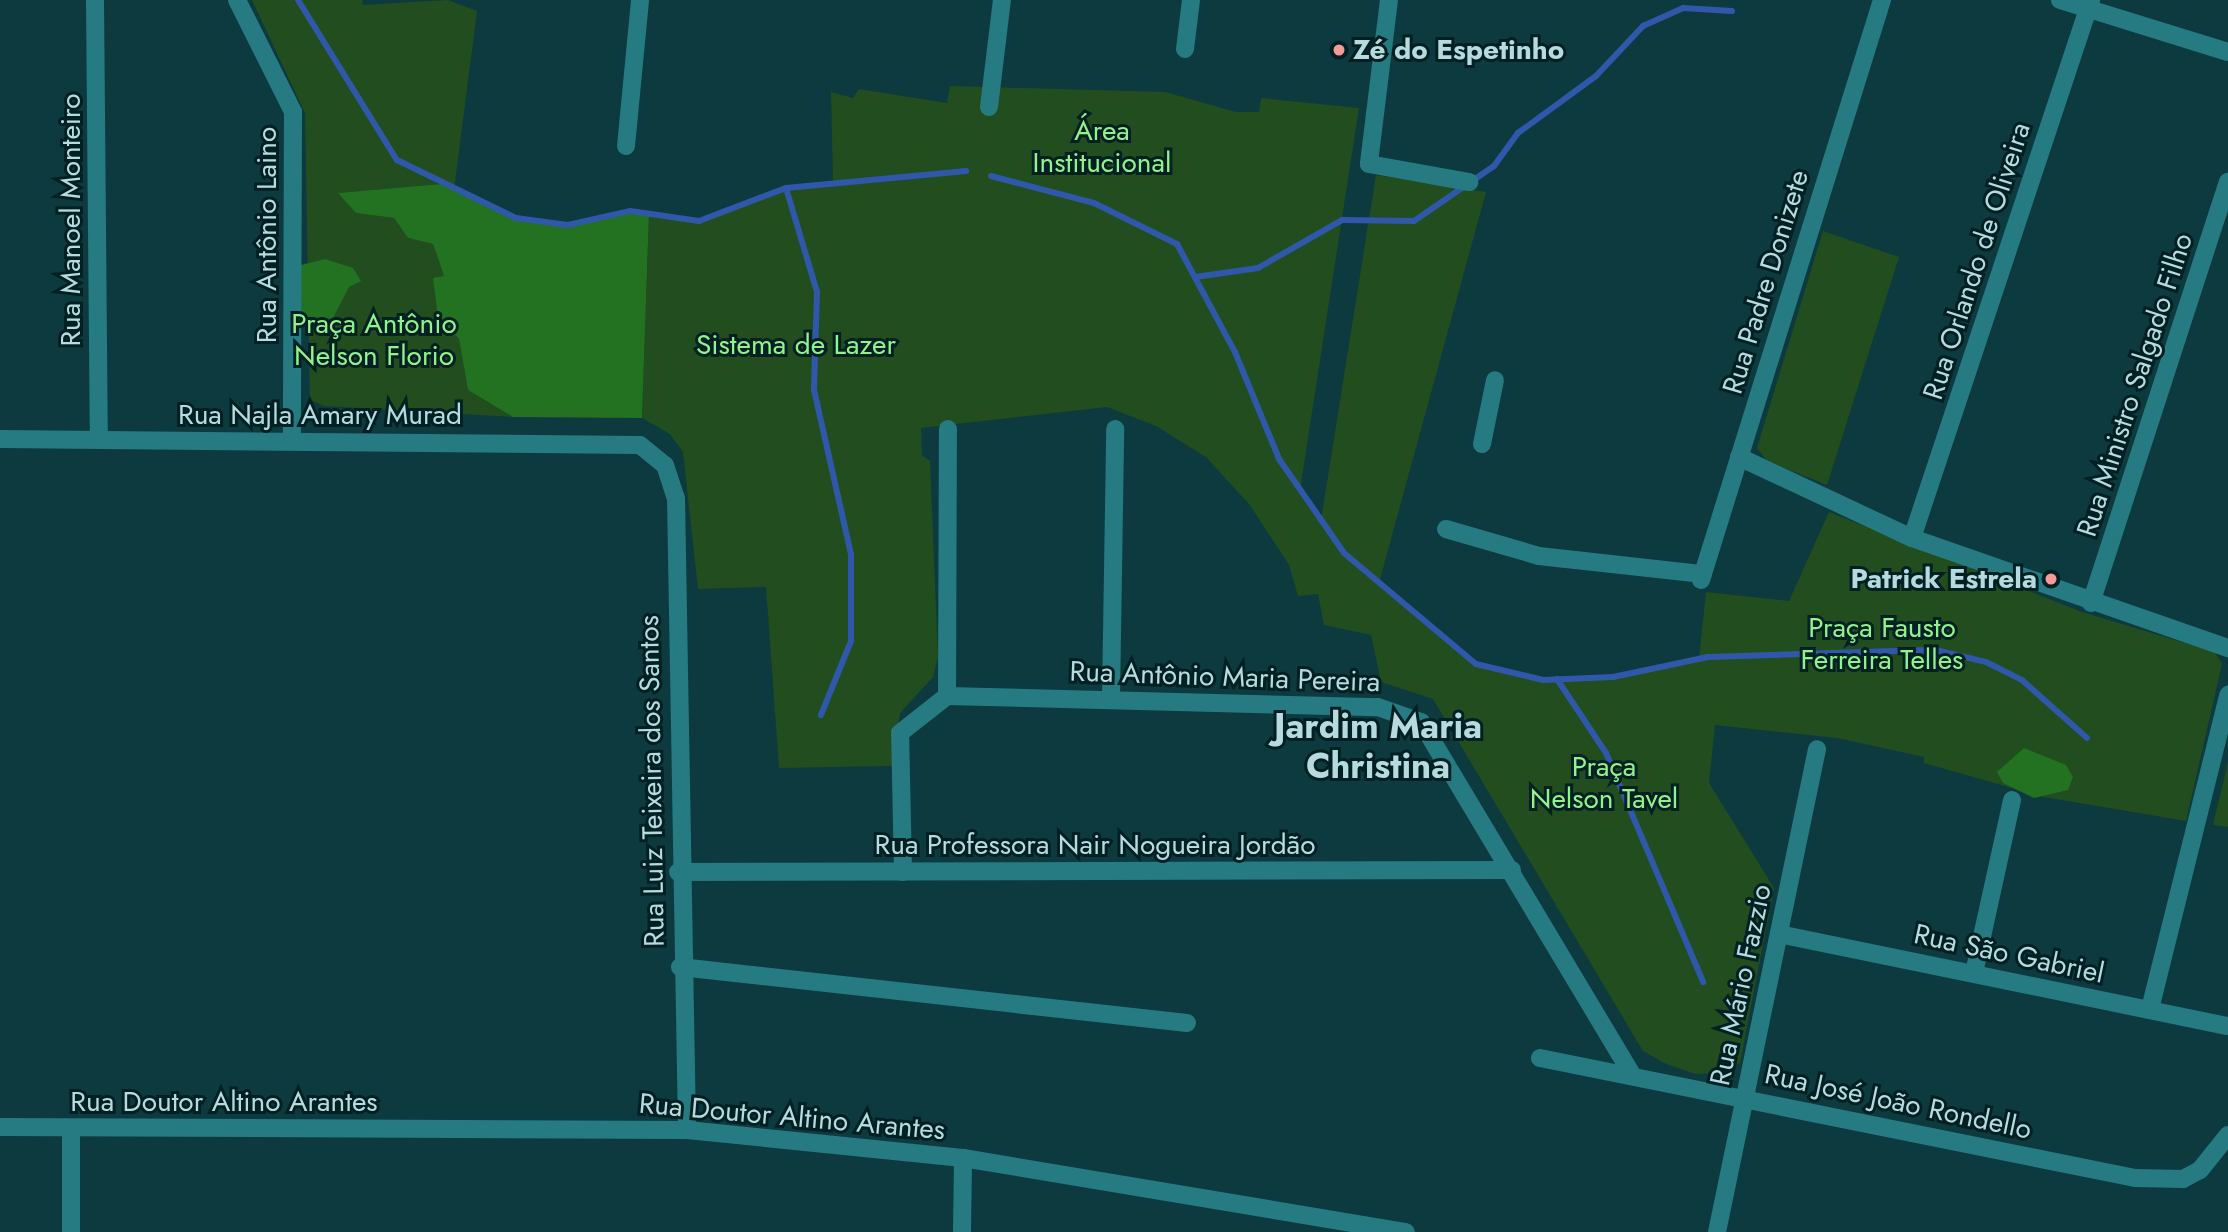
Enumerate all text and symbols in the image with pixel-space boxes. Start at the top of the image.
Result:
place label: Zé do Espetinho [1353,33,1564,67]
marker: Zé do Espetinho [1331,42,1347,58]
street label: Rua Manoel Monteiro [54,93,88,347]
park label: Área Institucional [1033,114,1171,180]
street label: Rua Orlando de Oliveira [1916,118,2038,404]
street label: Rua Antônio Laino [250,127,284,343]
street label: Rua Padre Donizete [1716,166,1816,398]
street label: Rua Ministro Salgado Filho [2070,229,2200,541]
park label: Praça Antônio Nelson Florio [291,307,457,373]
park label: Sistema de Lazer [696,328,896,362]
street label: Rua Najla Amary Murad [178,398,462,432]
place label: Patrick Estrela [1850,562,2037,596]
marker: Patrick Estrela [2043,571,2059,587]
park label: Praça Fausto Ferreira Telles [1801,611,1963,677]
street label: Rua Luiz Teixeira dos Santos [632,615,672,947]
street label: Rua Antônio Maria Pereira [1069,655,1381,699]
district label: Jardim Maria Christina [1274,705,1482,787]
park label: Praça Nelson Tavel [1530,750,1678,816]
street label: Rua Professora Nair Nogueira Jordão [875,828,1315,862]
street label: Rua Mário Fazzio [1703,881,1779,1089]
street label: Rua São Gabriel [1911,917,2107,991]
street label: Rua José João Rondello [1762,1057,2034,1147]
street label: Rua Doutor Altino Arantes [70,1085,378,1119]
street label: Rua Doutor Altino Arantes [637,1087,947,1147]

